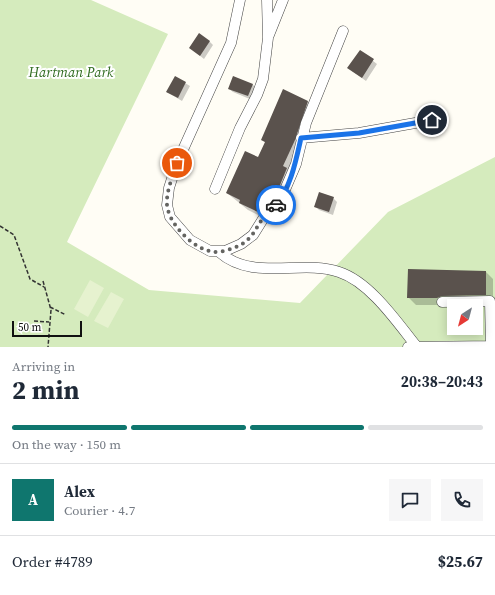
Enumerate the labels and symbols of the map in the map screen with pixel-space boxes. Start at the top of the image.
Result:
park label: Hartman Park [28,62,114,82]
pin [415,103,449,137]
pin [160,146,194,180]
courier [256,185,296,225]
north arrow [447,299,483,335]
scale bar [12,319,82,338]

